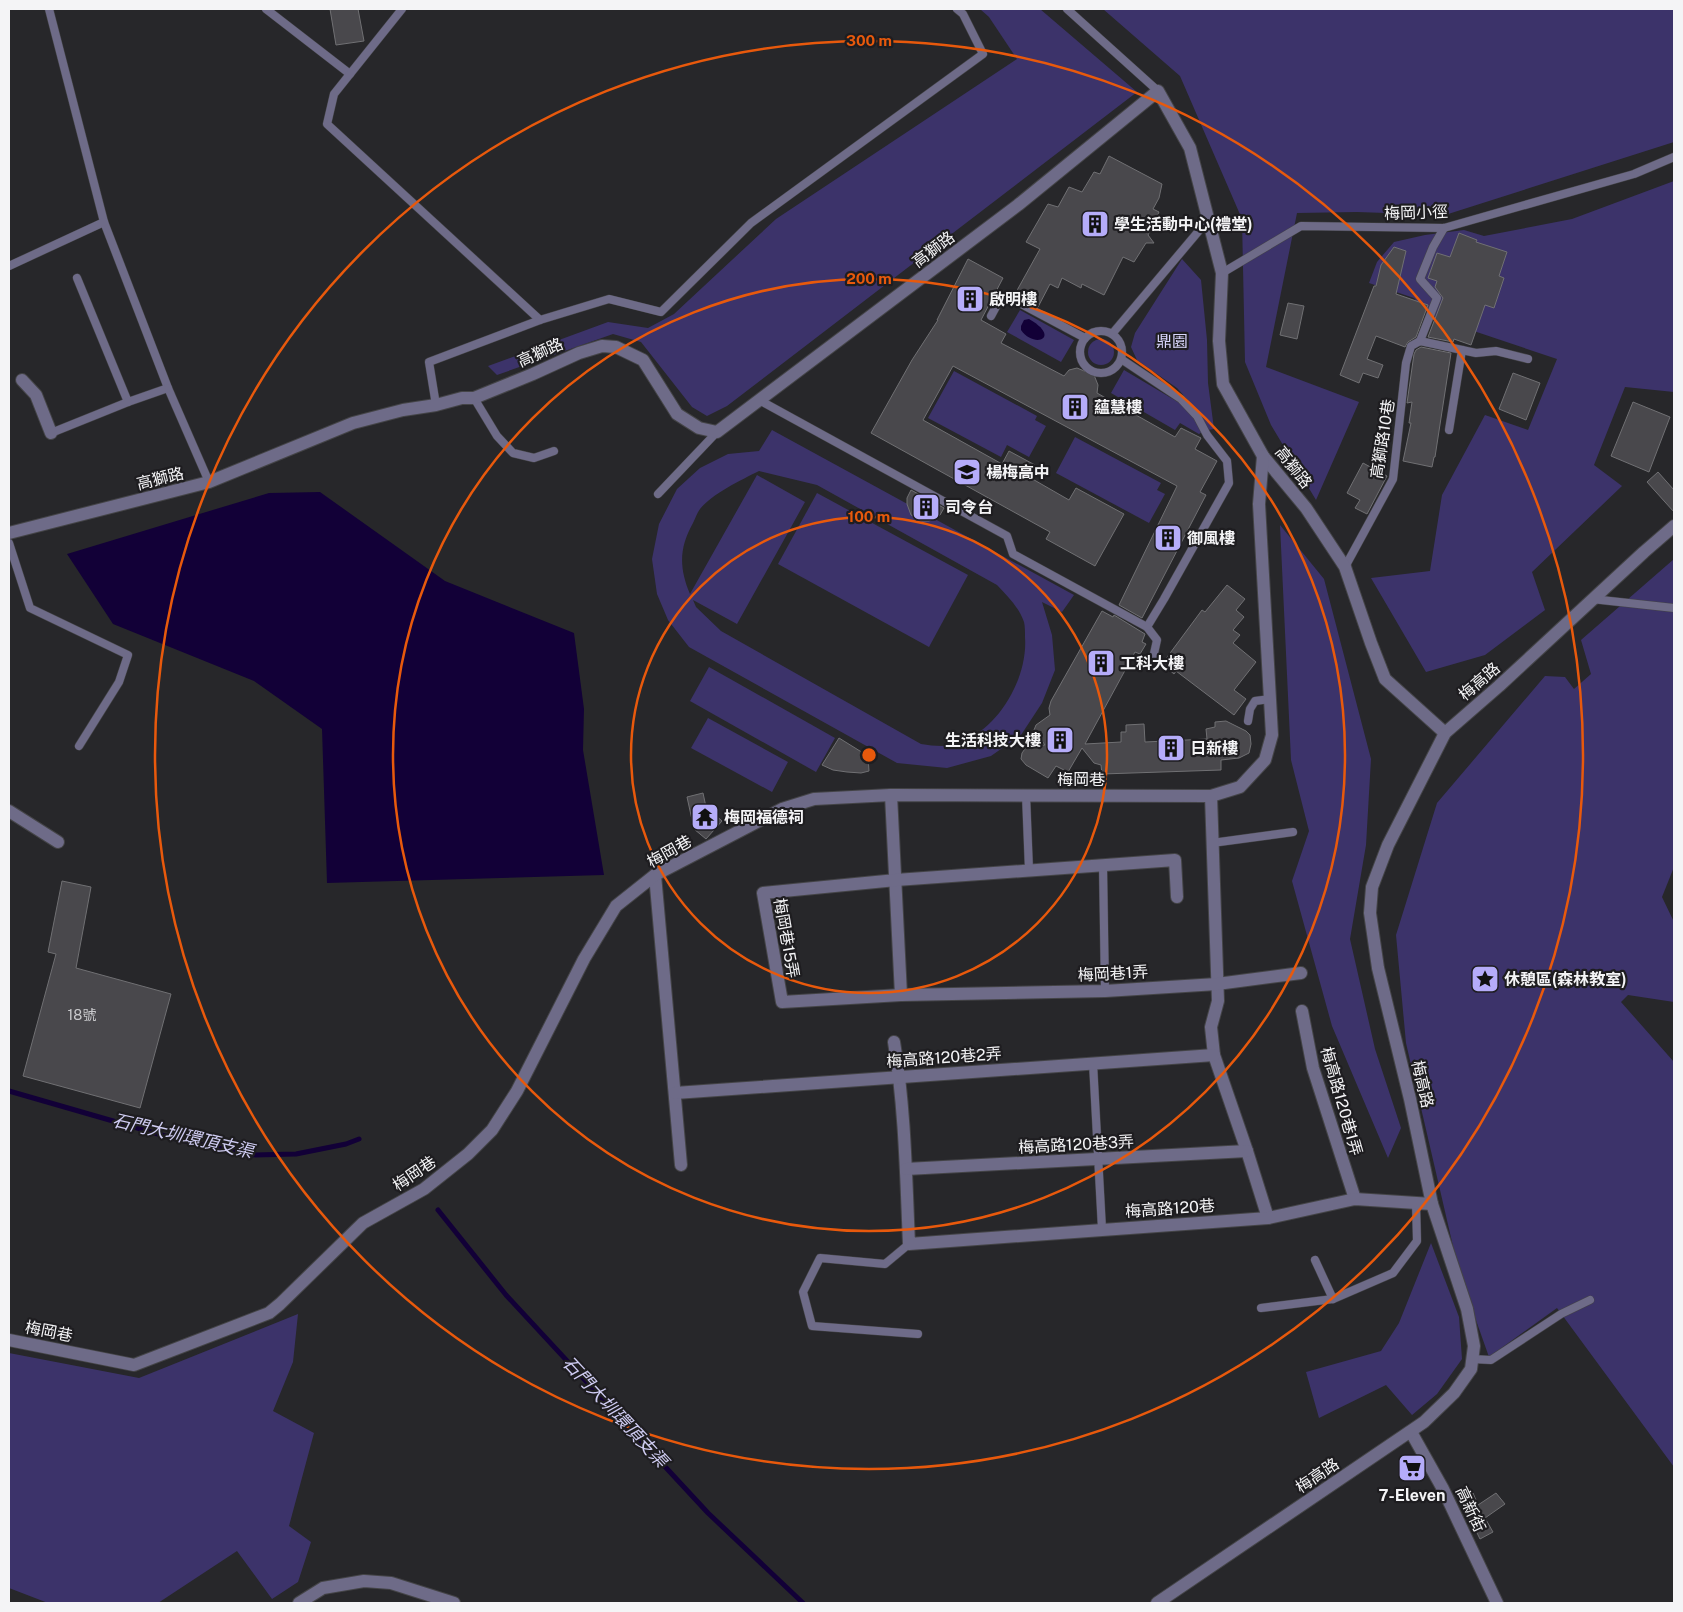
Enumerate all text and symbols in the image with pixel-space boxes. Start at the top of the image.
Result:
text: 300 m [846,32,892,49]
street label: 梅岡小徑 [1384,202,1448,223]
building icon: 學生活動中心(禮堂) [1080,209,1110,239]
place label: 學生活動中心(禮堂) [1114,215,1253,234]
street label: 高獅路 [908,227,958,271]
text: 200 m [846,270,892,287]
building icon: 啟明樓 [955,284,985,314]
place label: 啟明樓 [989,290,1037,309]
park label: 鼎園 [1156,332,1188,351]
street label: 高獅路 [514,334,566,371]
building icon: 蘊慧樓 [1060,392,1090,422]
place label: 蘊慧樓 [1094,398,1142,417]
street label: 高獅路10巷 [1367,398,1398,480]
street label: 高獅路 [1271,443,1316,492]
school or university icon: 楊梅高中 [952,457,982,487]
street label: 高獅路 [135,463,186,494]
place label: 楊梅高中 [986,463,1050,482]
building icon: 司令台 [911,492,941,522]
place label: 司令台 [945,498,993,517]
text: 100 m [848,508,890,525]
building icon: 御風樓 [1153,523,1183,553]
place label: 御風樓 [1187,529,1235,548]
building icon: 工科大樓 [1086,648,1116,678]
place label: 工科大樓 [1120,654,1184,673]
street label: 梅高路 [1455,658,1504,704]
building icon: 生活科技大樓 [1045,725,1075,755]
place label: 生活科技大樓 [945,731,1041,750]
building icon: 日新樓 [1156,733,1186,763]
place label: 日新樓 [1190,739,1238,758]
centre of rings [860,746,878,764]
street label: 梅岡巷 [1057,770,1105,789]
temple icon: 梅岡福德祠 [690,802,720,832]
place label: 梅岡福德祠 [724,808,804,827]
street label: 梅岡巷 [644,831,695,871]
street label: 梅岡巷15弄 [770,897,803,980]
street label: 梅岡巷1弄 [1077,962,1149,985]
place icon: 休憩區(森林教室) [1470,964,1500,994]
place label: 休憩區(森林教室) [1504,970,1627,989]
house number: 18號 [68,1007,96,1023]
street label: 梅高路120巷2弄 [886,1044,1002,1071]
street label: 梅高路120巷1弄 [1317,1045,1366,1158]
street label: 梅高路 [1408,1059,1437,1110]
water label: 石門大圳環頂支渠 [111,1109,259,1163]
street label: 梅高路120巷3弄 [1018,1132,1134,1157]
street label: 梅岡巷 [389,1152,439,1195]
street label: 梅高路120巷 [1125,1196,1216,1221]
street label: 梅岡巷 [24,1318,74,1345]
water label: 石門大圳環頂支渠 [559,1352,674,1474]
supermarket icon: 7-Eleven [1397,1453,1427,1483]
street label: 梅高路 [1292,1454,1342,1497]
street label: 高新街 [1452,1483,1489,1535]
place label: 7-Eleven [1379,1486,1445,1505]

